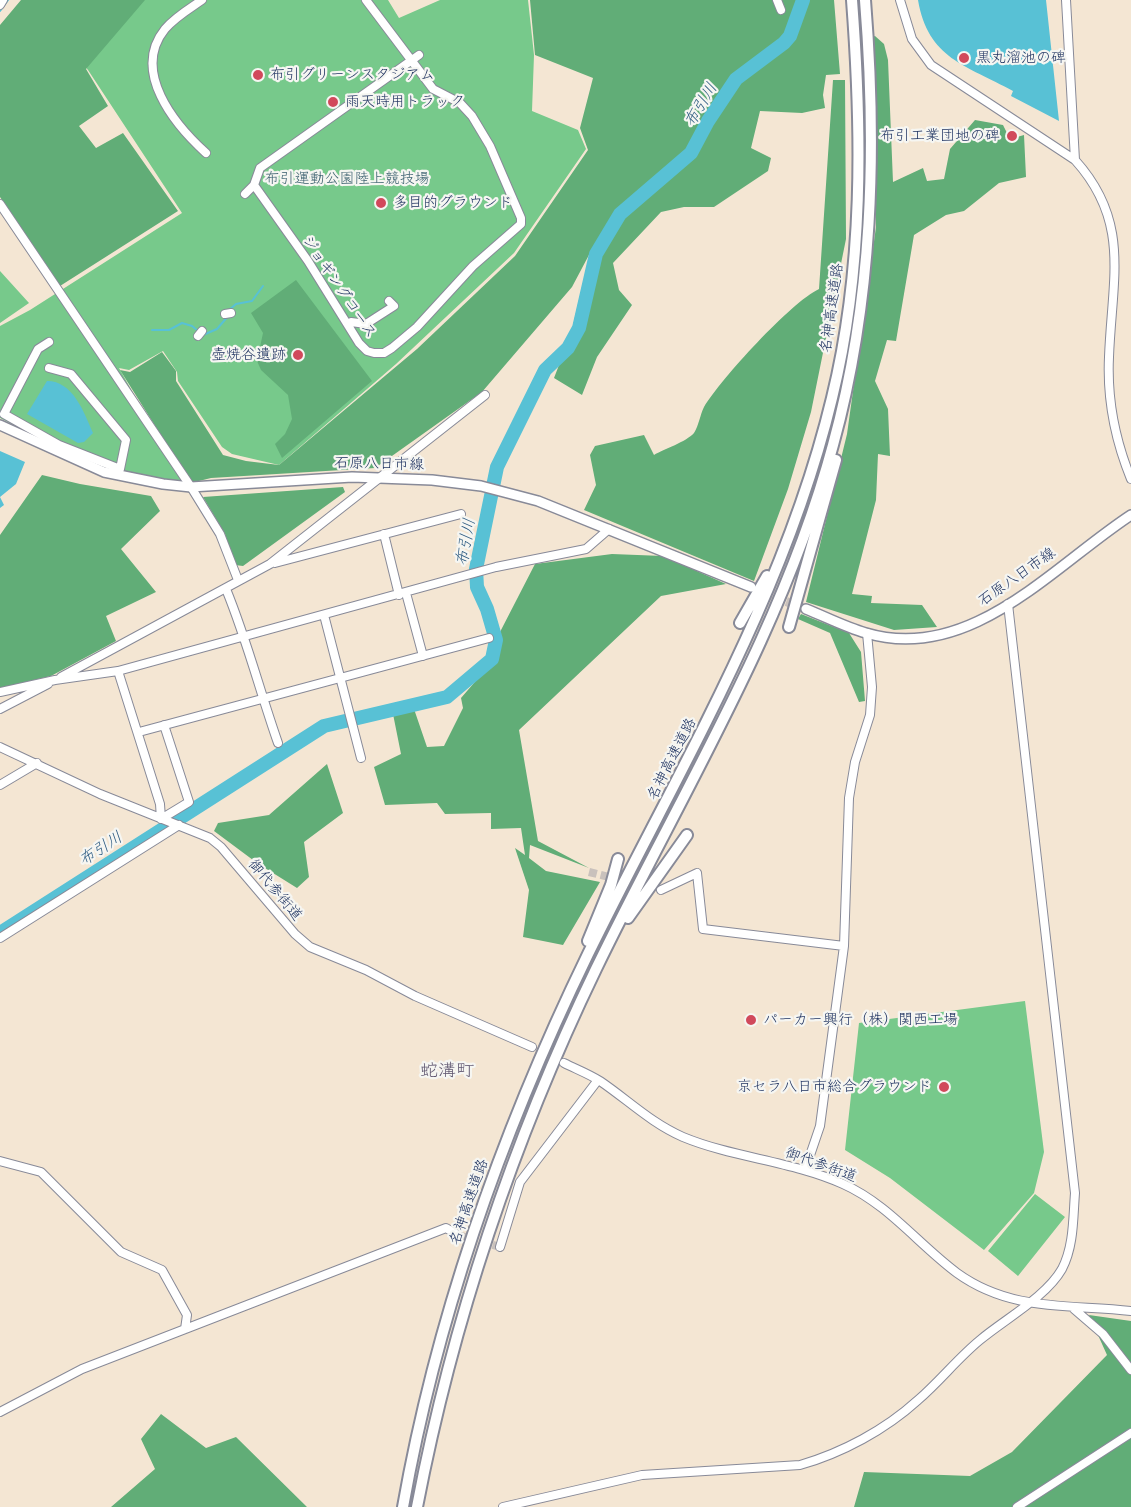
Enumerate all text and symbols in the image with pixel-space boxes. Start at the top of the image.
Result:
place label: 黒丸溜池の碑 [976,49,1066,67]
marker: 黒丸溜池の碑 [957,51,971,65]
place label: 布引グリーンスタジアム [270,66,435,84]
marker: 布引グリーンスタジアム [251,68,265,82]
water label: 布引川 [680,79,722,131]
place label: 雨天時用トラック [345,93,465,111]
marker: 雨天時用トラック [326,95,340,109]
place label: 布引工業団地の碑 [880,127,1000,145]
marker: 布引工業団地の碑 [1005,129,1019,143]
park label: 布引運動公園陸上競技場 [265,170,429,188]
place label: 多目的グラウンド [393,194,513,212]
marker: 多目的グラウンド [374,196,388,210]
street label: ジョギングコース [298,232,380,342]
street label: 名神高速道路 [817,262,847,354]
place label: 壺焼谷遺跡 [211,346,286,364]
marker: 壺焼谷遺跡 [291,348,305,362]
street label: 石原八日市線 [334,454,424,474]
water label: 布引川 [452,517,480,567]
street label: 石原八日市線 [975,544,1059,610]
street label: 名神高速道路 [644,715,700,803]
water label: 布引川 [76,828,126,870]
street label: 御代参街道 [244,855,306,925]
place label: パーカー興行（株）関西工場 [763,1011,958,1029]
marker: パーカー興行（株）関西工場 [744,1013,758,1027]
district label: 蛇溝町 [420,1060,474,1082]
place label: 京セラ八日市総合グラウンド [737,1078,932,1096]
marker: 京セラ八日市総合グラウンド [937,1080,951,1094]
street label: 御代参街道 [783,1144,859,1186]
street label: 名神高速道路 [446,1157,492,1247]

